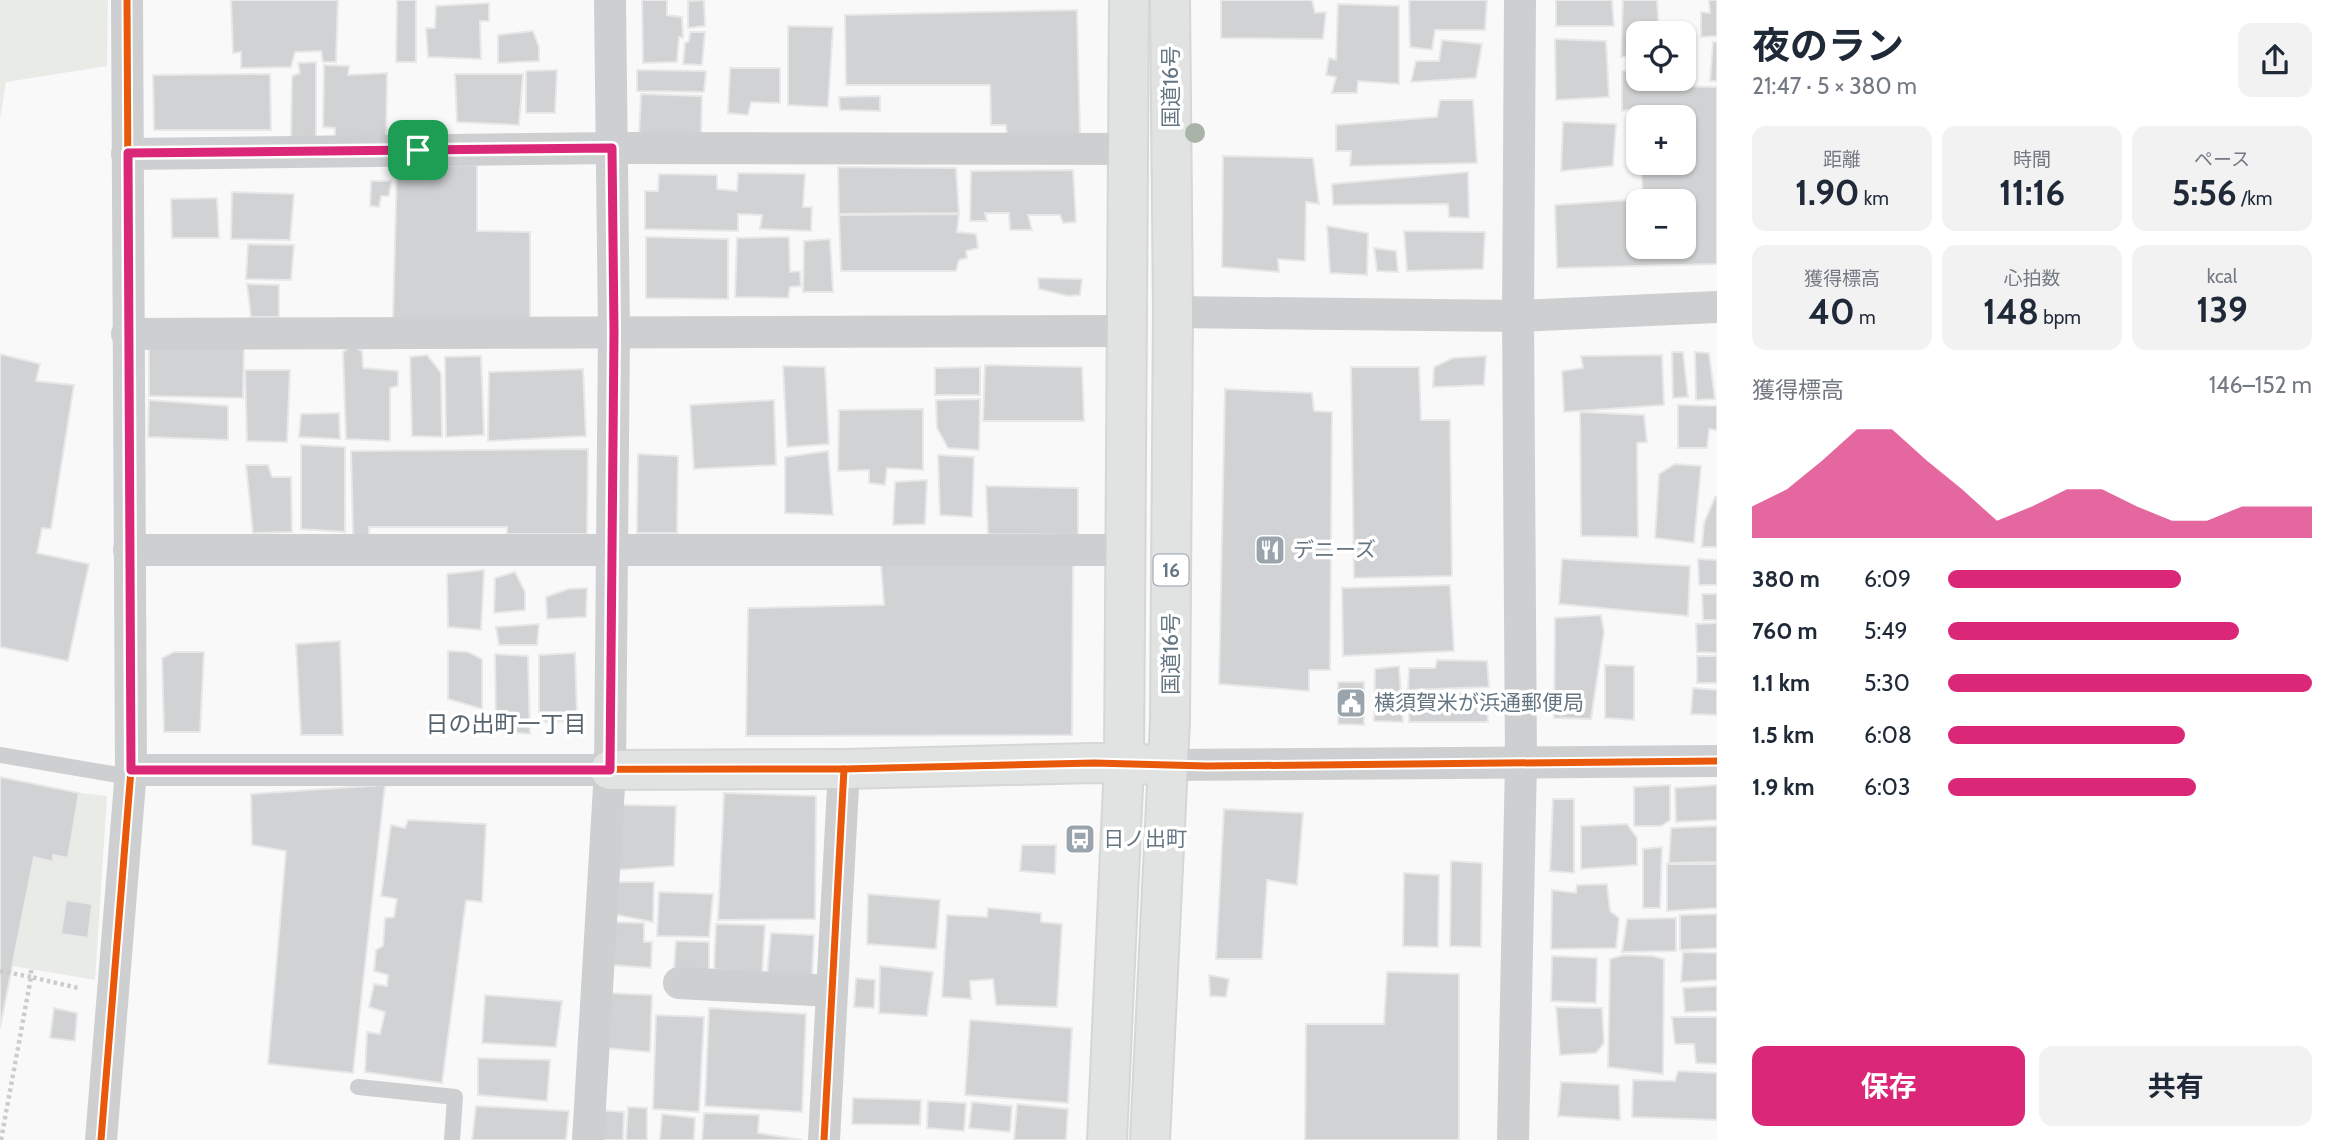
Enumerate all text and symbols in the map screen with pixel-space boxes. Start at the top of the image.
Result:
map controls [1626,21,1696,259]
button: locate [1626,21,1696,91]
text: 夜のラン [1752,22,1904,69]
button: share [2238,23,2312,97]
street label: 国道16号 [1158,46,1183,128]
text: 21:47 · 5 × 380 m [1752,72,1917,100]
button: + [1626,105,1696,175]
pin [388,120,448,180]
icon: arrive [399,131,437,169]
text: 距離 [1823,148,1861,171]
text: 時間 [2013,148,2051,171]
text: ペース [2194,148,2250,171]
text: 1.90 [1795,171,1860,214]
text: 11:16 [1999,171,2065,214]
text: 5:56 [2172,171,2237,214]
text: km [1860,187,1889,210]
text: /km [2237,187,2272,210]
button: − [1626,189,1696,259]
text: kcal [2207,265,2237,288]
text: 獲得標高 [1804,267,1880,290]
text: 心拍数 [2003,267,2061,290]
text: 139 [2196,288,2248,331]
text: 40 [1808,290,1855,333]
text: 148 [1983,290,2039,333]
text: m [1855,306,1876,329]
text: bpm [2039,306,2081,329]
text: 146–152 m [2209,371,2312,399]
text: 獲得標高 [1752,376,1844,404]
restaurant icon: デニーズ [1253,533,1287,567]
place label: デニーズ [1293,537,1376,562]
road number: 16 [1154,554,1188,586]
text: 380 m [1752,565,1820,593]
text: 6:09 [1864,565,1911,593]
street label: 国道16号 [1158,613,1183,695]
text: 760 m [1752,617,1818,645]
text: 5:49 [1864,617,1908,645]
text: 1.1 km [1752,669,1810,697]
text: 5:30 [1864,669,1910,697]
public building icon: 横須賀米が浜通郵便局 [1334,686,1368,720]
place label: 横須賀米が浜通郵便局 [1374,690,1584,715]
district label: 日の出町一丁目 [426,710,587,738]
text: 1.5 km [1752,721,1814,749]
text: 6:08 [1864,721,1912,749]
text: 1.9 km [1752,773,1815,801]
text: 6:03 [1864,773,1910,801]
bus stop icon: 日ノ出町 [1063,822,1097,856]
place label: 日ノ出町 [1103,826,1187,851]
button: 保存 [1752,1046,2025,1126]
button: 共有 [2039,1046,2312,1126]

